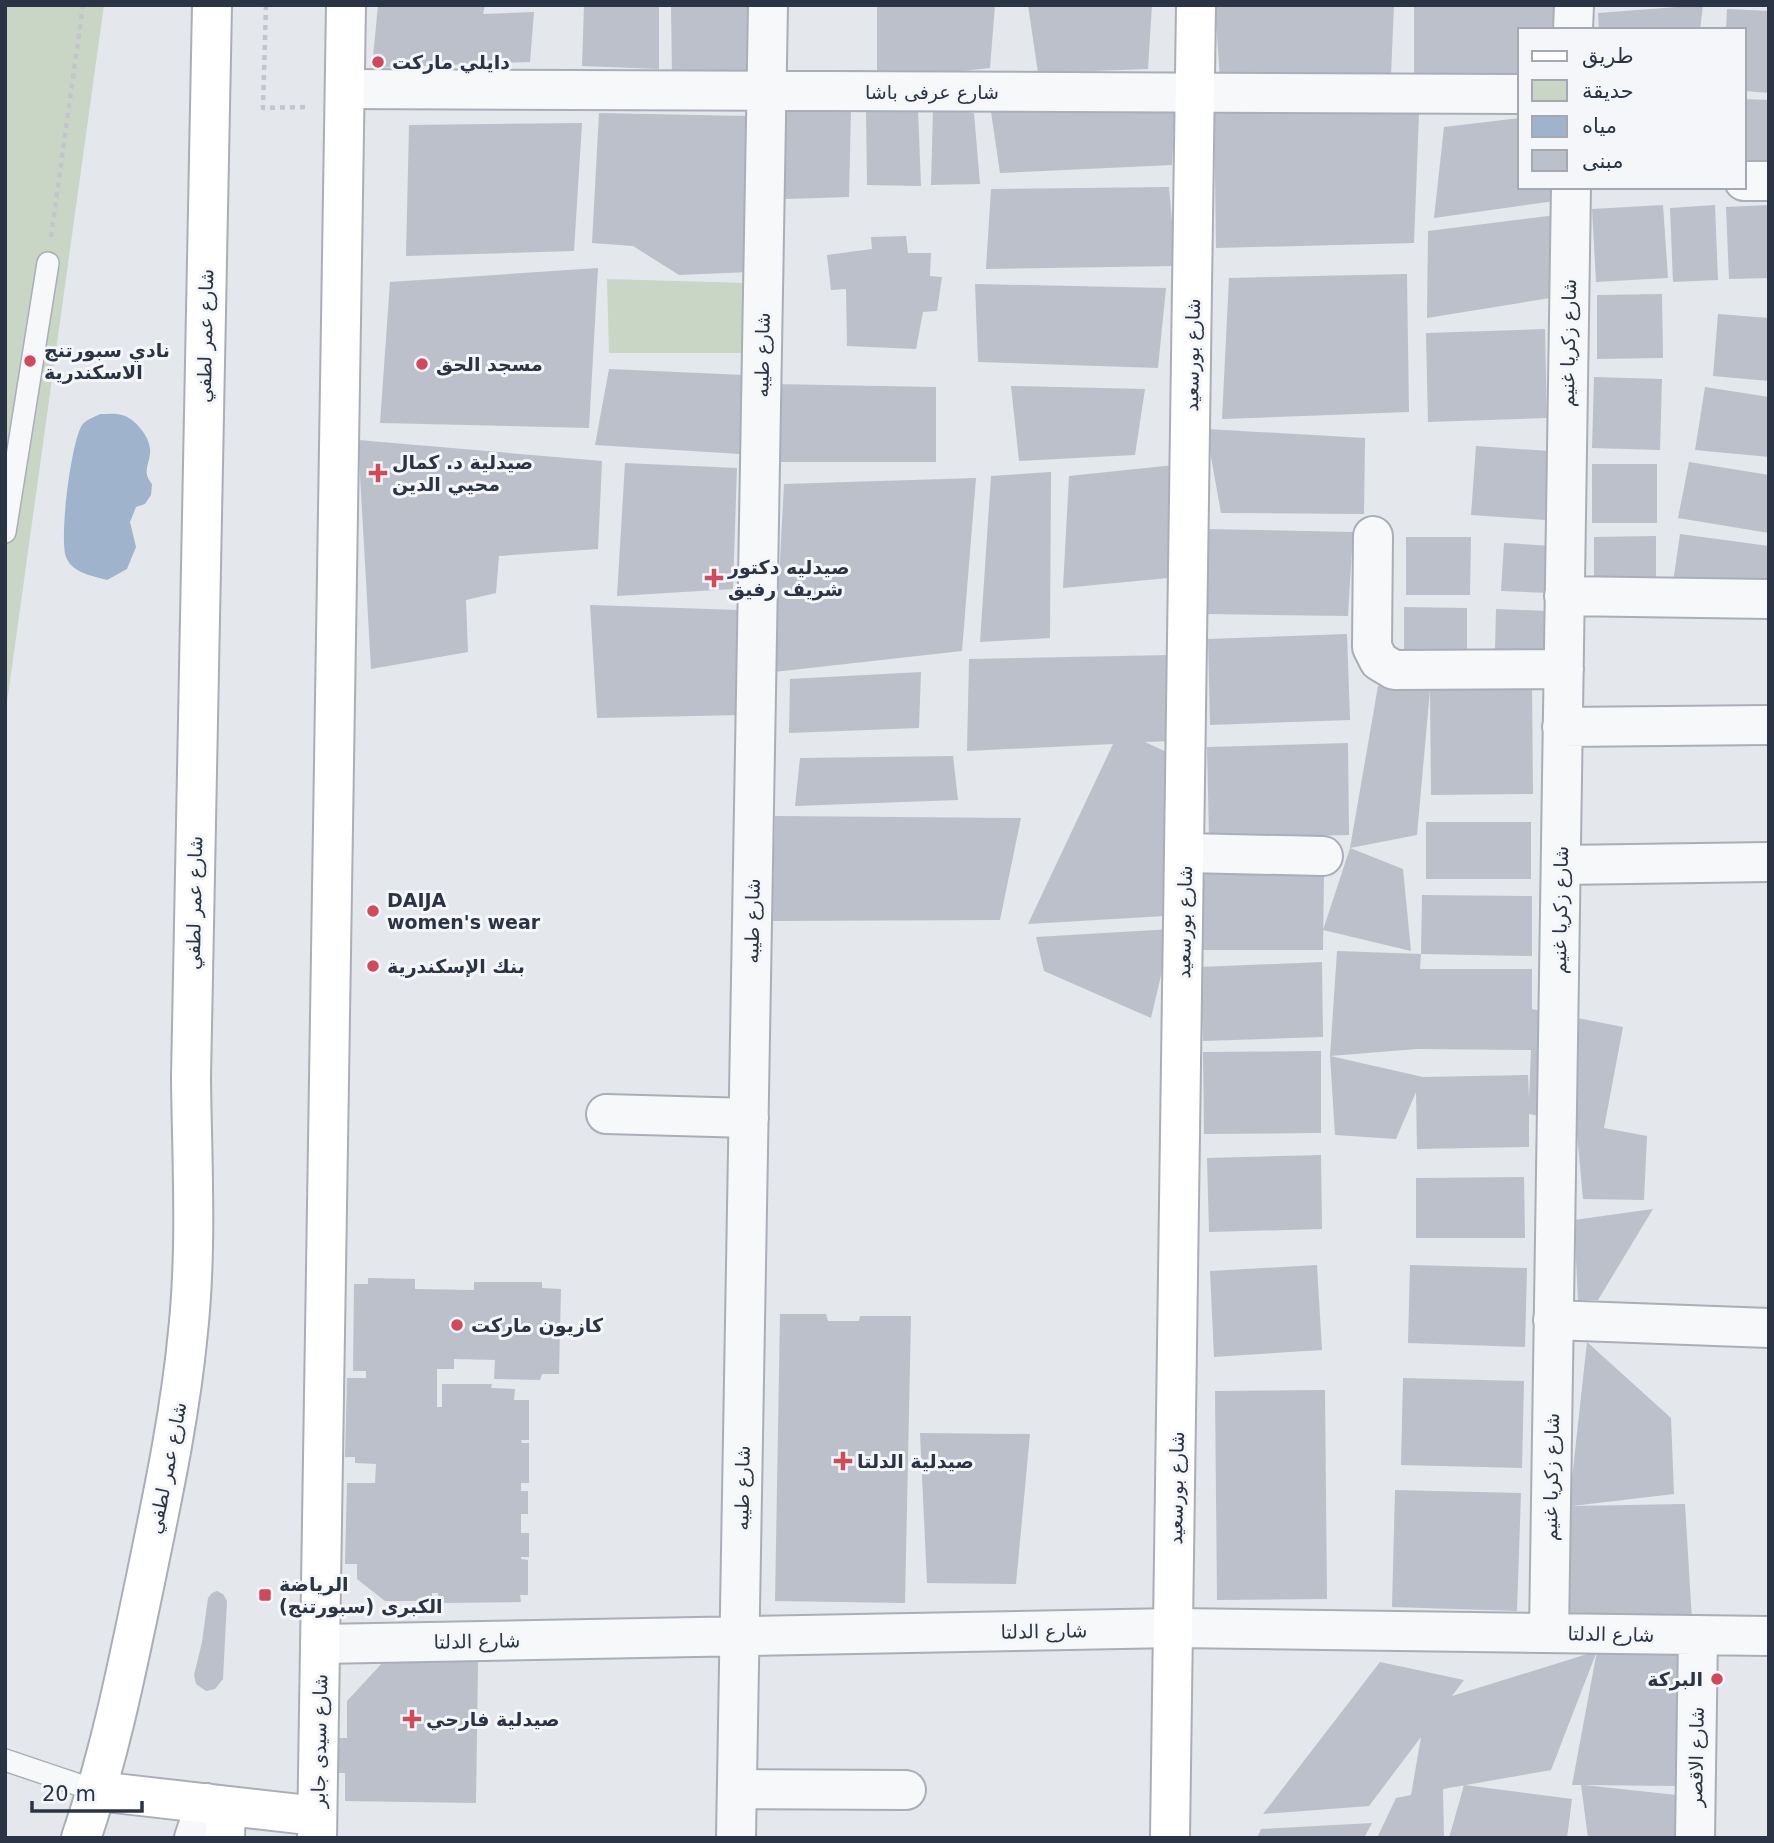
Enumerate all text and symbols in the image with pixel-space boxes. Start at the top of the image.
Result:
legend [1518,28,1746,189]
text: طريق [1582,44,1634,68]
place label: دايلي ماركت [392,51,510,74]
marker: دايلي ماركت [370,54,386,70]
text: حديقة [1582,79,1634,103]
street label: شارع عرفى باشا [865,81,999,104]
text: مياه [1582,114,1617,138]
text: مبنى [1582,149,1623,173]
street label: شارع عمر لطفي [193,269,218,403]
street label: شارع زكريا غنيم [1556,279,1581,407]
street label: شارع بورسعيد [1180,298,1205,412]
street label: شارع طيبه [750,312,775,398]
place label: نادي سبورتنج الاسكندرية [44,339,170,384]
marker: نادي سبورتنج الاسكندرية [22,353,38,369]
place label: مسجد الحق [436,353,543,376]
marker: مسجد الحق [414,356,430,372]
place label: صيدلية د. كمال محيي الدين [392,451,533,496]
marker: صيدلية د. كمال محيي الدين [370,465,386,481]
place label: صيدليه دكتور شريف رفيق [727,556,850,601]
marker: صيدليه دكتور شريف رفيق [706,570,722,586]
street label: شارع عمر لطفي [182,836,207,970]
street label: شارع زكريا غنيم [1548,846,1573,974]
street label: شارع بورسعيد [1172,865,1197,979]
street label: شارع طيبه [740,878,765,964]
place label: DAIJA women's wear [387,889,541,933]
marker: DAIJA women's wear [365,903,381,919]
place label: بنك الإسكندرية [387,955,525,978]
marker: بنك الإسكندرية [365,958,381,974]
place label: كازيون ماركت [471,1314,604,1337]
marker: كازيون ماركت [449,1317,465,1333]
street label: شارع عمر لطفي [143,1400,192,1536]
street label: شارع زكريا غنيم [1539,1413,1564,1541]
street label: شارع بورسعيد [1164,1431,1189,1545]
street label: شارع طيبه [730,1445,755,1531]
place label: صيدلية الدلتا [857,1450,974,1472]
marker: صيدلية الدلتا [835,1453,851,1469]
place label: الرياضة (سبورتنج) الكبرى [279,1573,443,1618]
marker: الرياضة (سبورتنج) الكبرى [257,1587,273,1603]
street label: شارع الدلتا [1001,1619,1088,1644]
street label: شارع الدلتا [1567,1622,1654,1647]
street label: شارع الدلتا [434,1629,521,1654]
place label: البركة [1647,1668,1703,1691]
marker: البركة [1709,1671,1725,1687]
street label: شارع سيدى جابر [307,1674,332,1809]
street label: شارع الاقصر [1684,1707,1709,1808]
place label: صيدلية فارحي [426,1708,560,1731]
marker: صيدلية فارحي [404,1711,420,1727]
scale bar [32,1770,142,1814]
text: 20 m [42,1782,96,1806]

